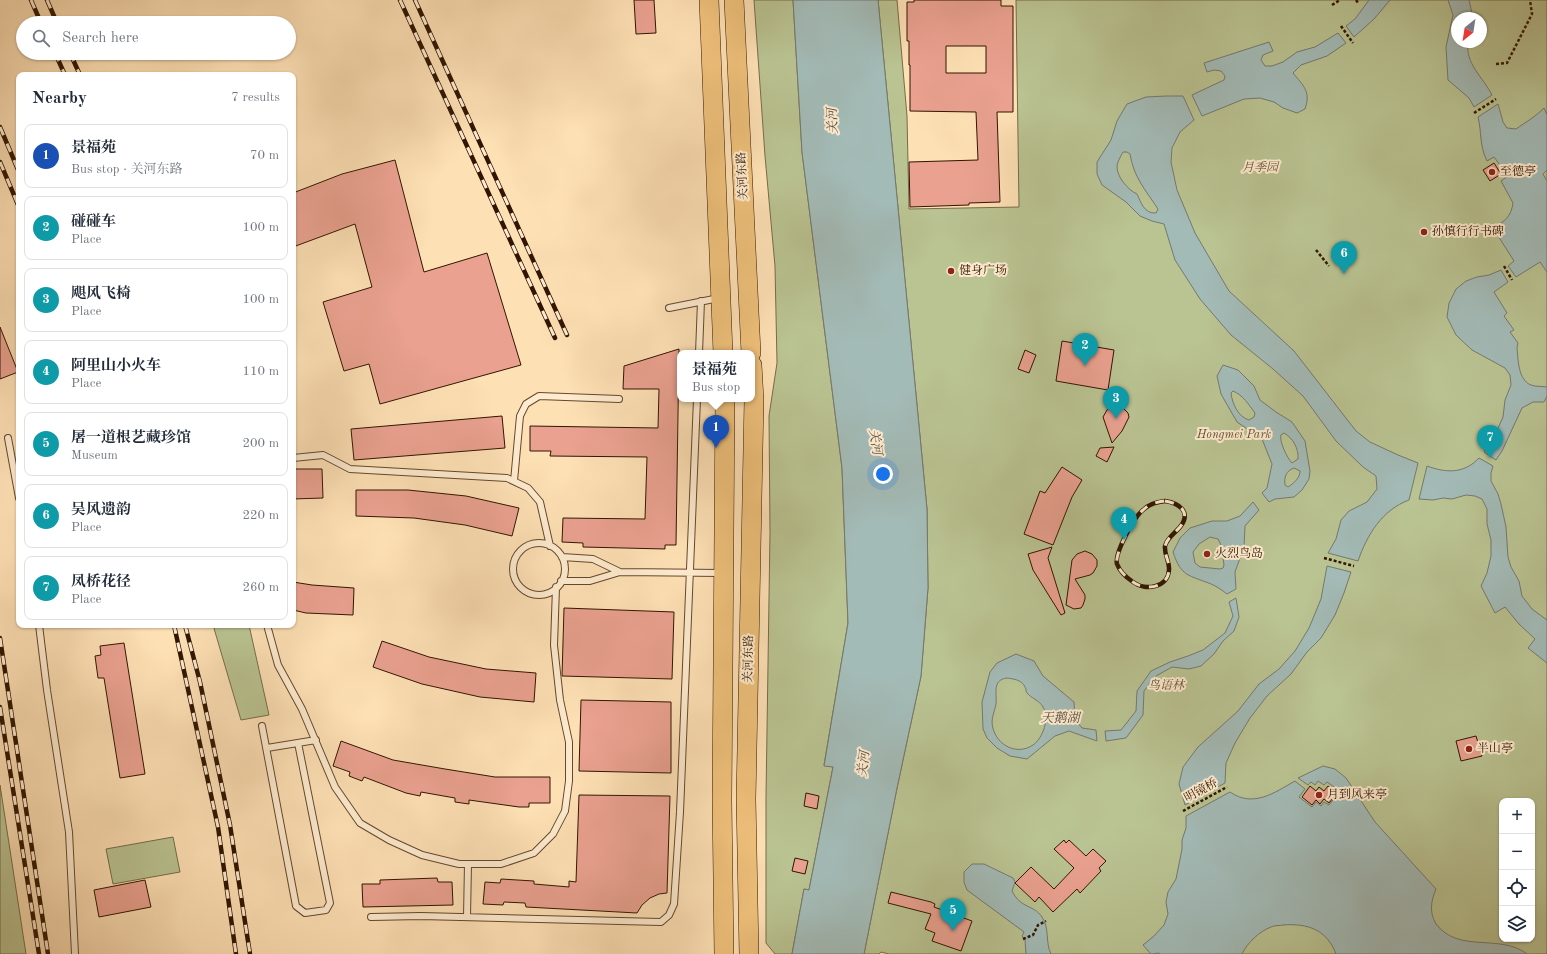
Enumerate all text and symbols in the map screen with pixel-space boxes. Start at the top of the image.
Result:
north arrow [1451,12,1487,48]
search box [16,16,296,60]
icon: search [30,27,52,49]
text: Search here [62,31,139,46]
text: Nearby [32,90,87,107]
text: 7 results [231,91,280,104]
water label: 关河 [825,106,840,134]
text: 景福苑 [71,141,116,156]
text: 1 [42,149,50,162]
text: 70 m [250,149,279,162]
street label: 关河东路 [734,152,750,200]
park label: 月季园 [1242,160,1280,174]
text: Bus stop · 关河东路 [71,163,183,176]
place label: 至德亭 [1500,164,1536,178]
marker: 至德亭 [1487,167,1497,177]
text: 碰碰车 [71,215,116,230]
text: 2 [42,221,50,234]
text: 100 m [242,221,279,234]
place label: 孙慎行行书碑 [1432,224,1504,238]
marker: 孙慎行行书碑 [1419,227,1429,237]
text: Place [71,233,101,246]
pin: 6 [1331,241,1357,274]
place label: 健身广场 [959,263,1007,277]
marker: 健身广场 [946,266,956,276]
text: 飓风飞椅 [71,287,131,302]
text: 3 [42,293,50,306]
text: 100 m [242,293,279,306]
text: Place [71,305,101,318]
pin: 2 [1072,333,1098,366]
popup [677,350,755,402]
text: 阿里山小火车 [71,359,161,374]
text: 景福苑 [692,363,737,378]
text: 4 [42,365,50,378]
text: 110 m [242,365,279,378]
text: Place [71,377,101,390]
text: Bus stop [692,381,740,394]
pin: 3 [1103,386,1129,419]
pin: 1 [703,415,729,448]
pin: 7 [1477,425,1503,458]
water label: 关河 [867,428,885,458]
park label: Hongmei Park [1196,429,1271,441]
text: 屠一道根艺藏珍馆 [71,431,191,446]
text: 5 [42,437,50,450]
text: 200 m [242,437,279,450]
text: Museum [71,449,118,462]
your location [873,464,893,484]
text: 吴风遗韵 [71,503,131,518]
pin: 4 [1111,507,1137,540]
text: 6 [42,509,50,522]
text: 220 m [242,509,279,522]
text: Place [71,521,101,534]
place label: 火烈鸟岛 [1215,546,1263,560]
marker: 火烈鸟岛 [1202,549,1212,559]
text: 凤桥花径 [71,575,131,590]
text: 7 [42,581,50,594]
text: 260 m [242,581,279,594]
text: Place [71,593,101,606]
street label: 关河东路 [741,635,755,683]
park label: 鸟语林 [1148,678,1186,692]
water label: 天鹅湖 [1040,711,1081,725]
place label: 半山亭 [1477,741,1513,755]
marker: 半山亭 [1464,744,1474,754]
water label: 关河 [855,748,872,778]
street label: 明镜桥 [1181,775,1220,805]
place label: 月到风来亭 [1327,787,1387,801]
marker: 月到风来亭 [1314,790,1324,800]
map controls [1499,798,1535,942]
button: + [1499,798,1535,834]
button: − [1499,834,1535,870]
button: locate [1499,870,1535,906]
pin: 5 [940,898,966,931]
button: layers [1499,906,1535,942]

